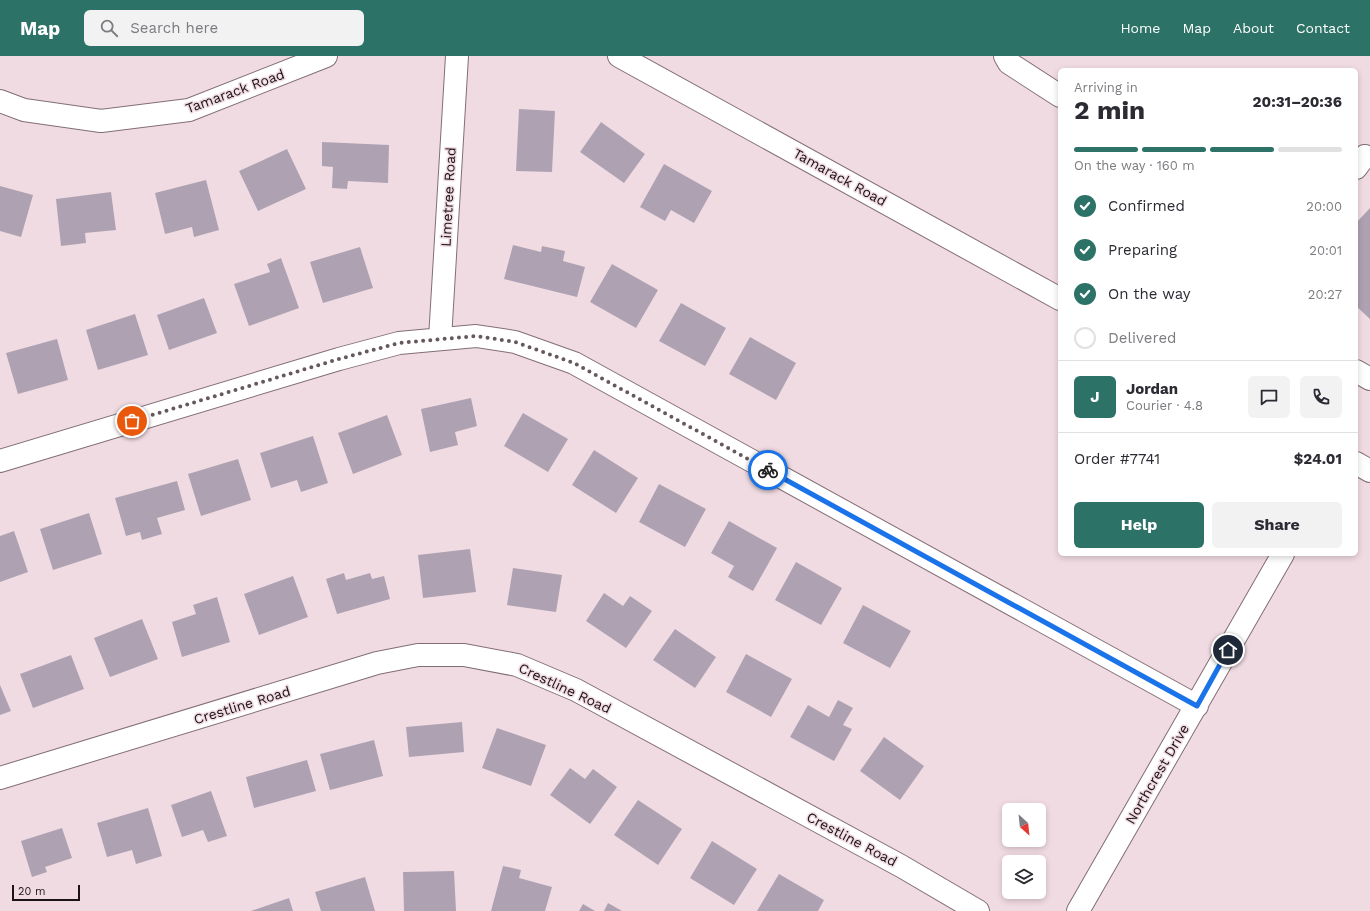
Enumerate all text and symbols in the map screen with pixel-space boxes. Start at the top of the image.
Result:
search box [84,10,364,46]
text: Map [20,17,60,40]
icon: search [98,17,120,39]
text: Search here [130,19,218,37]
text: Home [1120,20,1160,36]
text: Map [1182,20,1211,36]
text: About [1233,20,1274,36]
text: Contact [1296,20,1350,36]
street label: Tamarack Road [183,66,287,116]
text: Arriving in [1074,80,1138,95]
text: 20:31–20:36 [1253,93,1342,111]
text: 2 min [1074,95,1145,125]
street label: Tamarack Road [791,145,889,209]
street label: Limetree Road [437,147,459,247]
text: On the way · 160 m [1074,158,1195,173]
icon: check [1074,195,1096,217]
text: Confirmed [1108,197,1185,215]
text: 20:00 [1306,199,1342,214]
icon: check [1074,239,1096,261]
text: Preparing [1108,241,1177,259]
text: 20:01 [1309,243,1342,258]
icon: check [1074,283,1096,305]
text: On the way [1108,285,1190,303]
text: 20:27 [1308,287,1342,302]
text: Delivered [1108,329,1176,347]
button: chat [1248,376,1290,418]
button: phone [1300,376,1342,418]
text: Jordan [1126,380,1178,398]
text: J [1090,388,1100,406]
text: Courier · 4.8 [1126,398,1203,413]
pin [115,404,149,438]
icon: bag [121,410,143,432]
courier [748,450,788,490]
text: Order #7741 [1074,450,1160,468]
text: $24.01 [1294,450,1342,468]
icon: bike [757,459,779,481]
button: Help [1074,502,1204,548]
button: Share [1212,502,1342,548]
pin [1211,633,1245,667]
icon: home [1217,639,1239,661]
street label: Crestline Road [516,660,614,716]
street label: Crestline Road [192,683,292,727]
street label: Northcrest Drive [1122,721,1192,827]
north arrow [1002,803,1046,847]
map controls [1002,803,1046,899]
street label: Crestline Road [804,808,900,870]
button: layers [1002,855,1046,899]
scale bar [12,883,80,902]
text: 20 m [18,885,46,898]

